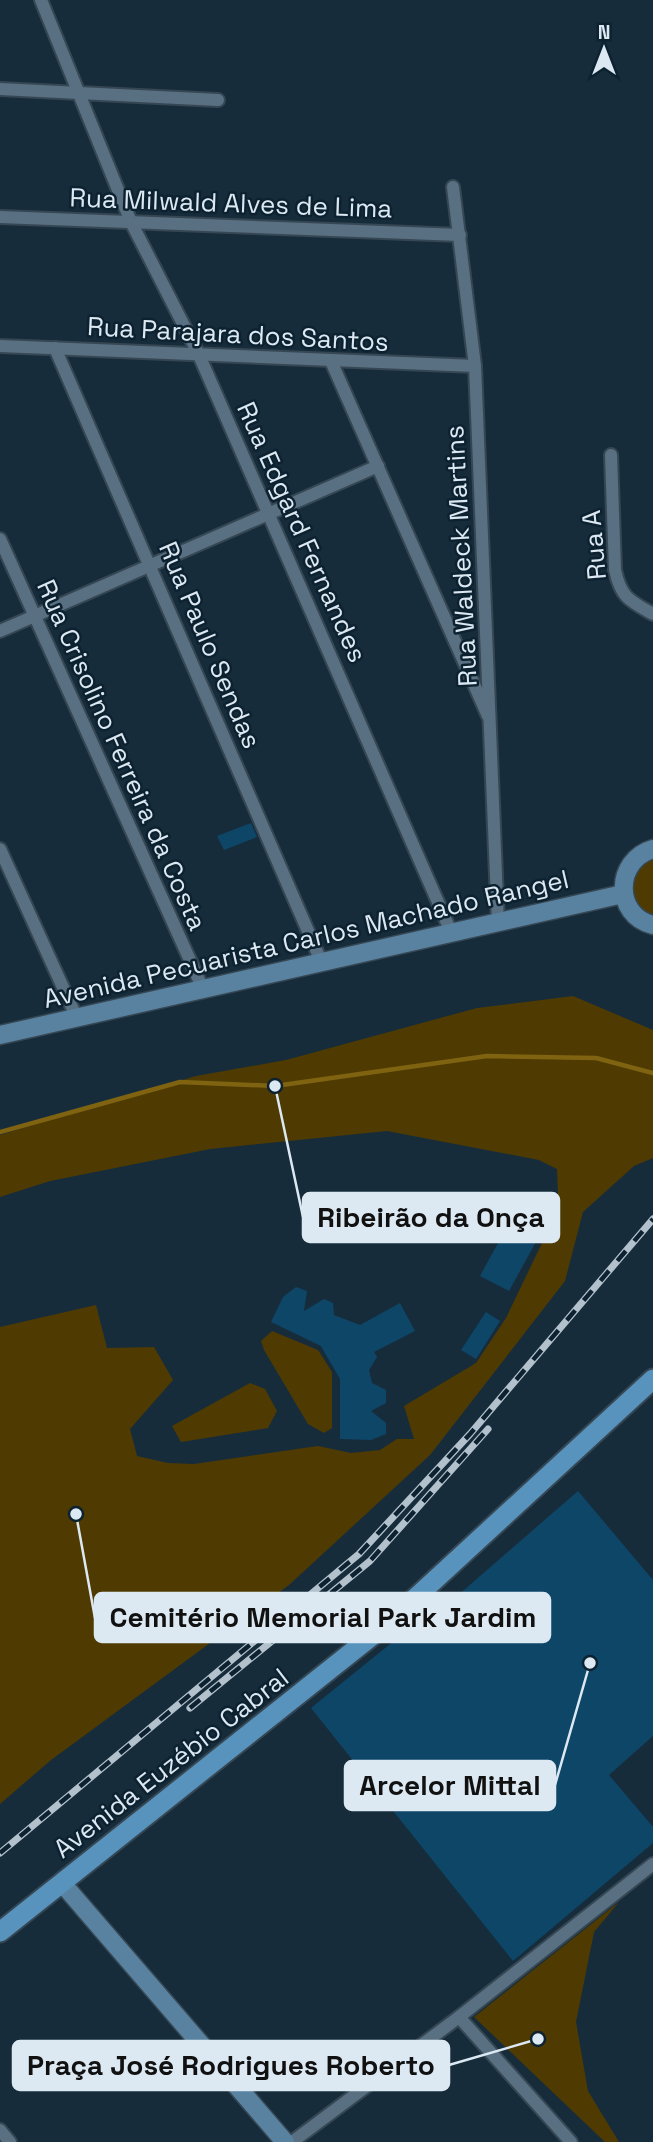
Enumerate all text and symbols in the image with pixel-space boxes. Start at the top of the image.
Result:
north arrow [569,14,639,84]
text: N [598,20,610,45]
street label: Rua Milwald Alves de Lima [69,180,393,226]
street label: Rua Parajara dos Santos [86,309,390,359]
street label: Rua Edgard Fernandes [229,397,375,667]
street label: Rua Waldeck Martins [437,425,485,687]
street label: Rua A [574,509,614,581]
street label: Rua Paulo Sendas [151,536,269,754]
street label: Rua Crisolino Ferreira da Costa [29,574,215,936]
street label: Avenida Pecuarista Carlos Machado Rangel [40,862,572,1016]
callout: Ribeirão da Onça [303,1193,559,1242]
text: Ribeirão da Onça [317,1199,545,1235]
callout: Cemitério Memorial Park Jardim [95,1593,550,1642]
text: Cemitério Memorial Park Jardim [110,1599,536,1635]
street label: Avenida Euzébio Cabral [47,1661,295,1865]
callout: Arcelor Mittal [345,1761,555,1810]
text: Arcelor Mittal [359,1767,541,1803]
callout: Praça José Rodrigues Roberto [13,2041,449,2090]
text: Praça José Rodrigues Roberto [27,2047,435,2083]

